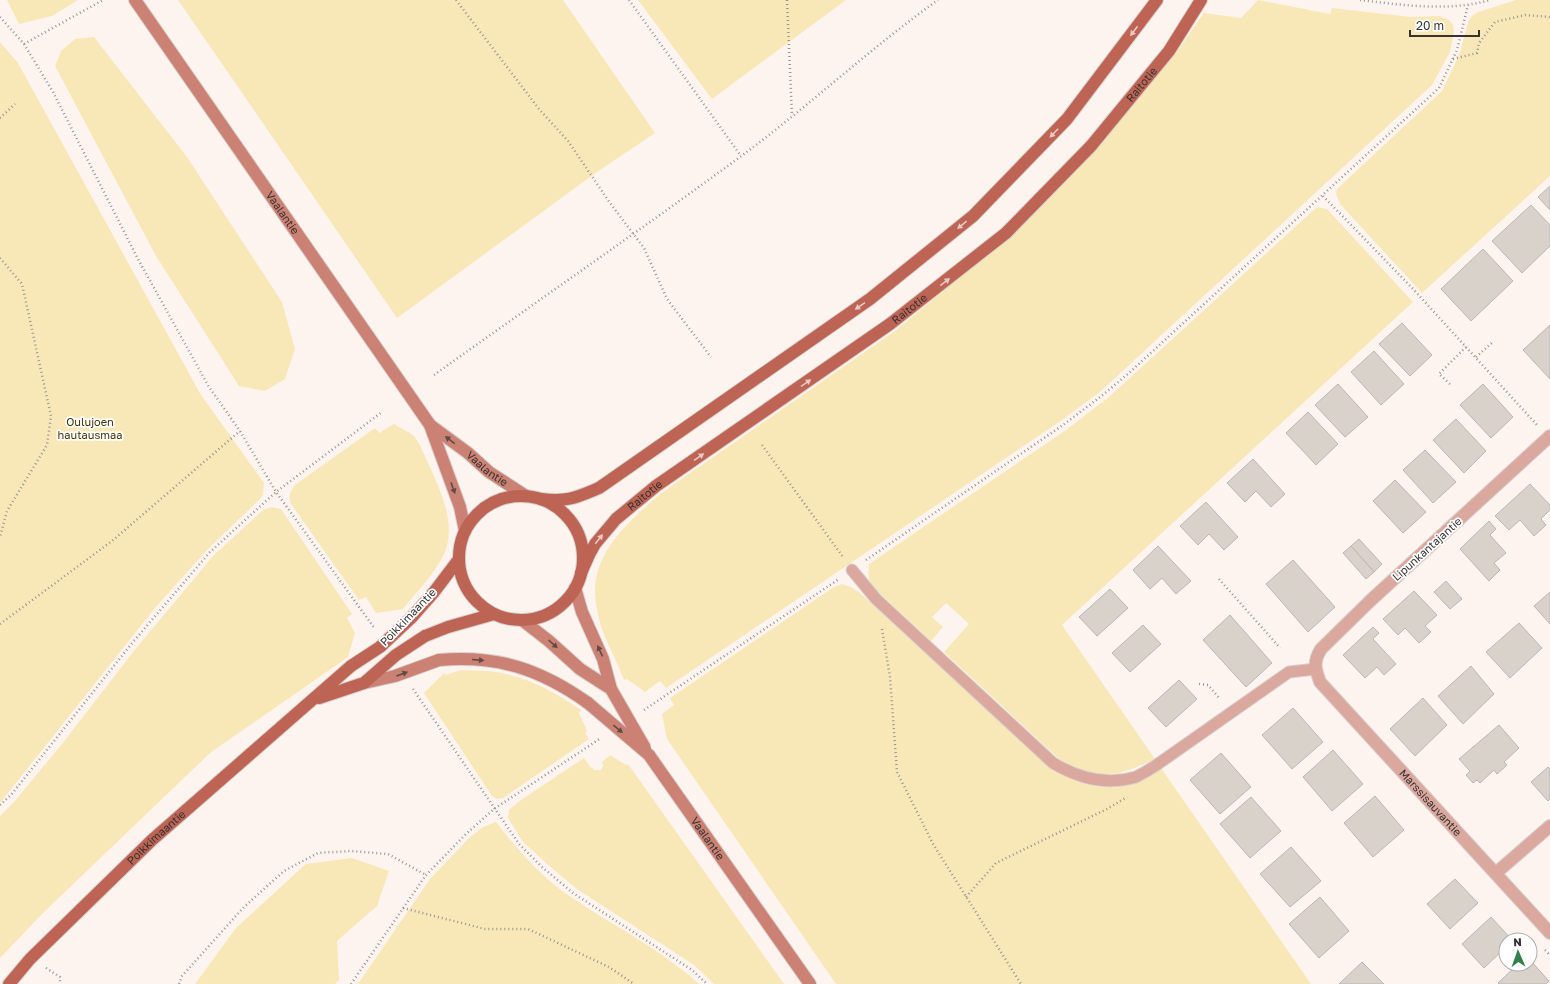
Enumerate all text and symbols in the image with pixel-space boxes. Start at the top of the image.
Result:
scale bar [1410,12,1479,38]
text: 20 m [1416,18,1444,33]
one-way arrow [1130,26,1138,37]
street label: Raitotie [1123,64,1159,104]
one-way arrow [1049,128,1058,138]
street label: Vaalantie [264,189,302,236]
one-way arrow [956,221,967,229]
one-way arrow [939,277,950,286]
street label: Raitotie [889,291,929,326]
one-way arrow [855,302,865,310]
one-way arrow [800,379,811,387]
park label: Oulujoen hautausmaa [58,415,122,441]
one-way arrow [445,436,455,444]
street label: Vaalantie [464,448,511,489]
one-way arrow [693,453,704,461]
street label: Raitotie [624,477,664,513]
one-way arrow [450,482,456,494]
street label: Lipunkantajantie [1389,514,1464,583]
one-way arrow [595,534,604,545]
street label: Poikkimaantie [377,585,438,648]
one-way arrow [548,640,558,649]
one-way arrow [597,646,603,657]
one-way arrow [472,656,484,663]
one-way arrow [396,670,408,676]
one-way arrow [612,724,623,733]
street label: Marssisauvantie [1397,766,1465,838]
street label: Poikkimaantie [124,807,188,867]
street label: Vaalantie [689,814,728,862]
north arrow [1498,932,1538,972]
text: N [1513,935,1522,948]

